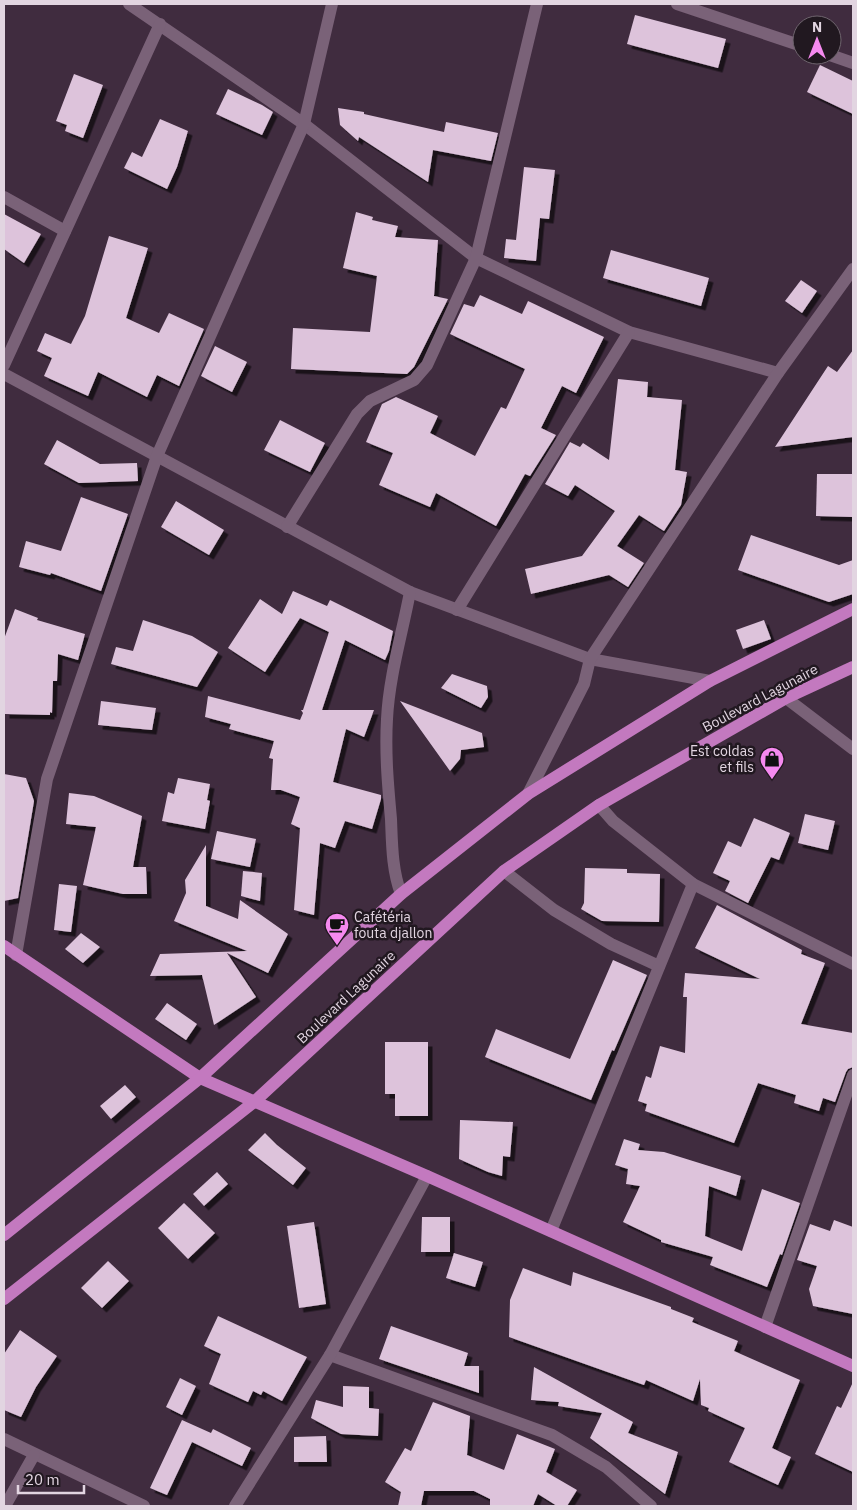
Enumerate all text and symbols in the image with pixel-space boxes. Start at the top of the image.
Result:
north arrow [792,15,842,65]
text: N [812,18,822,36]
street label: Boulevard Lagunaire [699,660,821,736]
place label: Est coldas et fils [690,742,754,776]
shop icon: Est coldas et fils [759,746,785,780]
place label: Cafétéria fouta djallon [354,908,432,942]
cafe icon: Cafétéria fouta djallon [324,912,350,946]
street label: Boulevard Lagunaire [293,946,399,1047]
scale bar [18,1462,84,1494]
text: 20 m [25,1470,60,1489]

